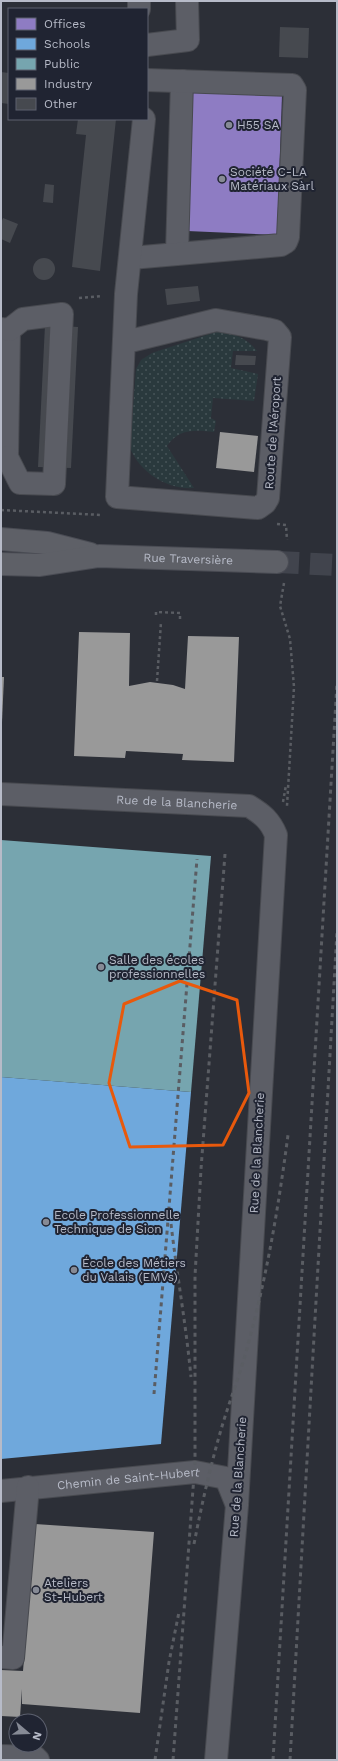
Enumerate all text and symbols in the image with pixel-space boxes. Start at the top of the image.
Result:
legend [8,8,148,120]
text: Offices [44,17,86,31]
text: Schools [44,37,90,51]
text: Public [44,57,80,71]
text: Industry [44,77,93,91]
text: Other [44,97,77,111]
place label: H55 SA [237,118,279,132]
marker: H55 SA [224,120,234,130]
place label: Société C-LA Matériaux Sàrl [230,165,314,193]
marker: Société C-LA Matériaux Sàrl [217,174,227,184]
street label: Route de l'Aéroport [262,376,284,490]
street label: Rue Traversière [143,551,233,568]
street label: Rue de la Blancherie [116,793,238,812]
place label: Salle des écoles professionnelles [109,953,205,981]
marker: Salle des écoles professionnelles [96,962,106,972]
street label: Rue de la Blancherie [247,1092,267,1214]
place label: Ecole Professionnelle Technique de Sion [54,1208,180,1236]
marker: Ecole Professionnelle Technique de Sion [41,1217,51,1227]
place label: École des Métiers du Valais (EMVs) [82,1256,186,1284]
marker: École des Métiers du Valais (EMVs) [69,1265,79,1275]
street label: Rue de la Blancherie [227,1416,249,1538]
street label: Chemin de Saint-Hubert [56,1465,201,1492]
place label: Ateliers St-Hubert [44,1576,103,1604]
marker: Ateliers St-Hubert [31,1585,41,1595]
north arrow [8,1713,48,1753]
text: N [30,1730,44,1742]

